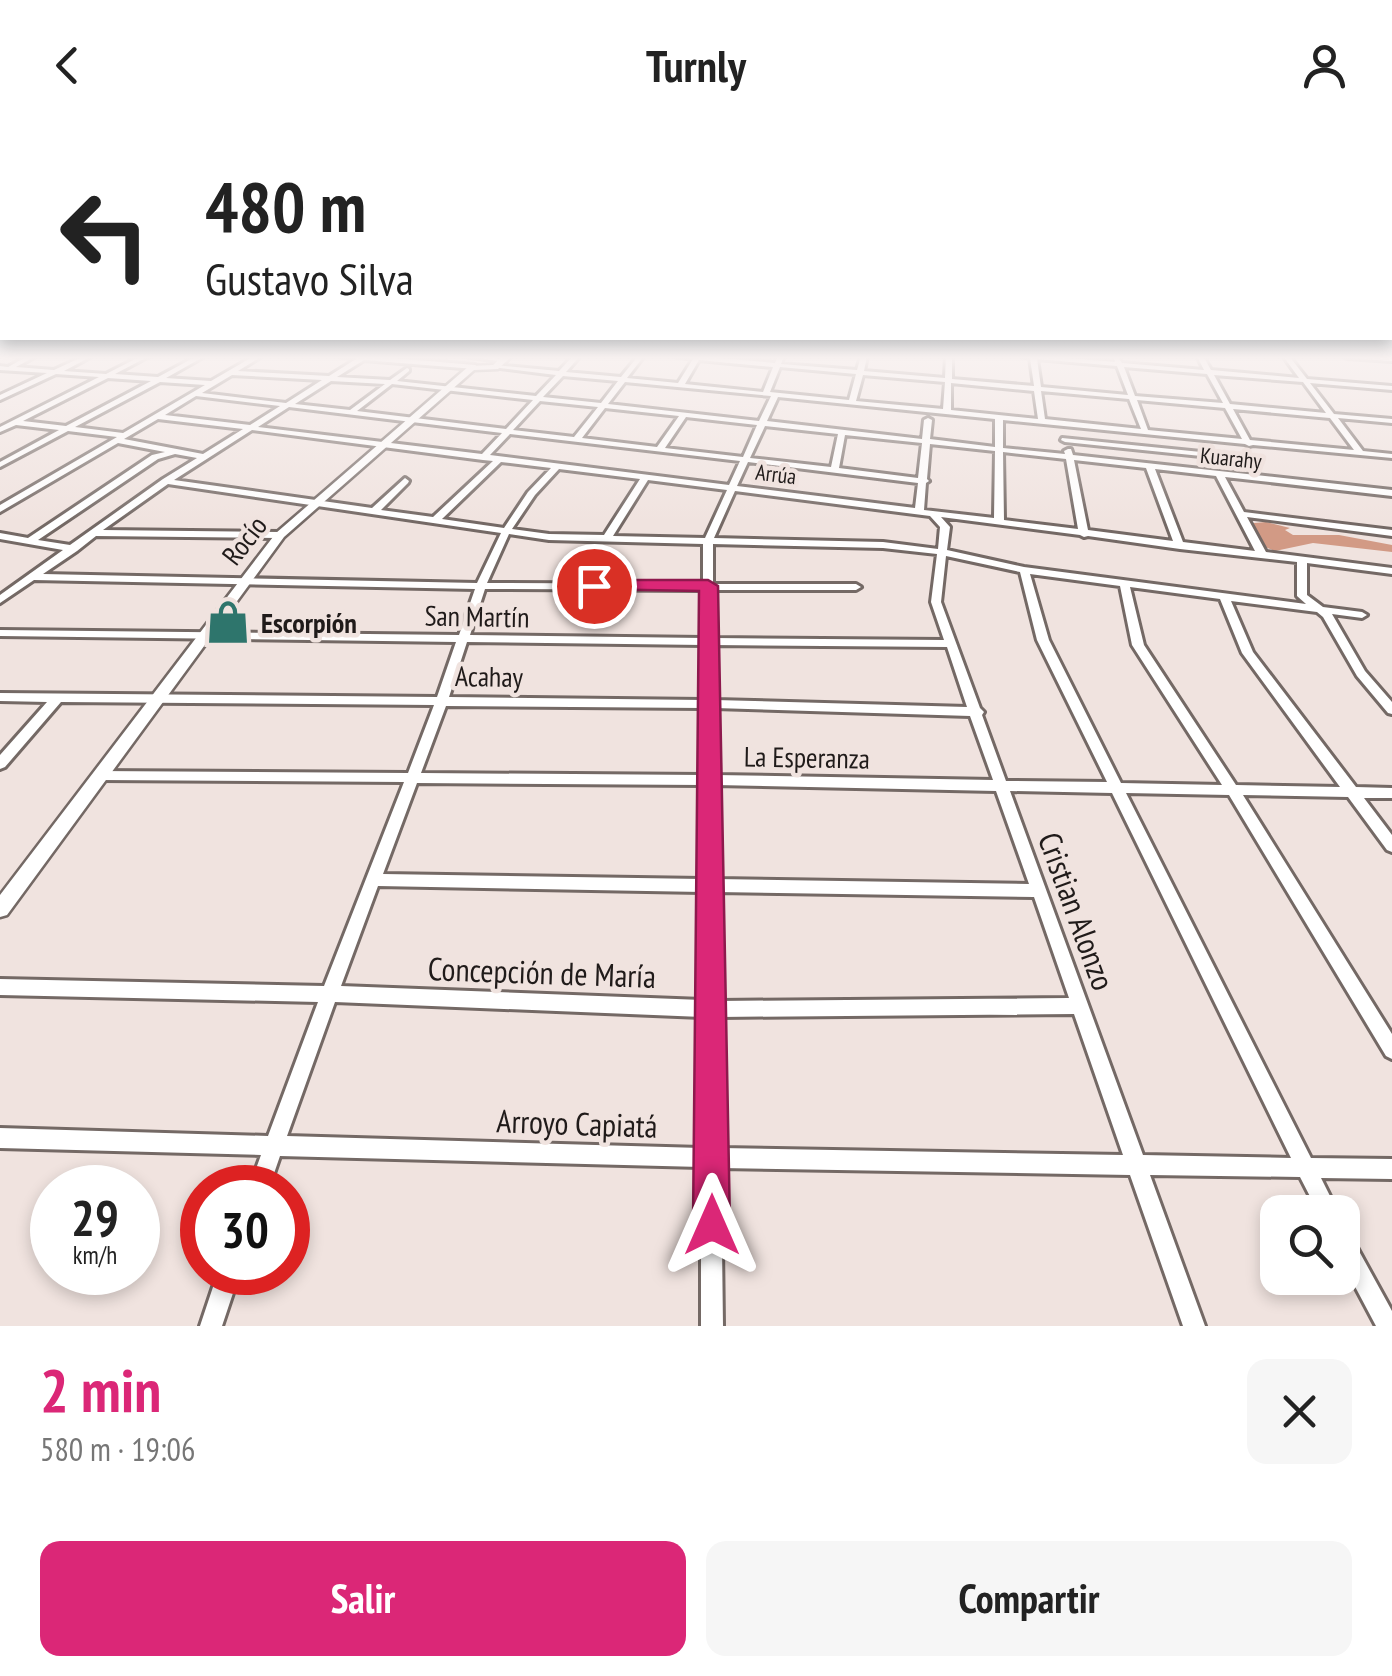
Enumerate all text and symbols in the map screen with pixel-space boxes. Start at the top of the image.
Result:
text: Turnly [646,36,746,94]
icon: back [40,38,95,93]
icon: person [1297,38,1352,93]
text: 480 m [205,161,366,251]
icon: left [40,170,170,300]
text: Gustavo Silva [205,249,414,307]
street label: Kuarahy [1199,441,1264,475]
street label: Arrúa [754,458,798,490]
street label: Rocío [213,508,275,572]
pin [552,544,637,629]
icon: arrive [567,559,622,614]
street label: San Martín [424,597,530,635]
shop icon: Escorpión [204,598,252,646]
place label: Escorpión [261,604,357,641]
street label: Acahay [455,657,524,695]
street label: La Esperanza [744,737,870,777]
street label: Cristian Alonzo [1029,826,1125,996]
street label: Concepción de María [427,947,657,997]
street label: Arroyo Capiatá [496,1099,658,1147]
speed limit sign: 30 [180,1165,310,1295]
position arrow [660,1173,764,1277]
text: 29 [71,1185,119,1250]
map controls [1260,1195,1360,1295]
button: search [1260,1195,1360,1295]
text: km/h [73,1239,117,1271]
text: 2 min [40,1351,161,1429]
button: close [1247,1359,1352,1464]
text: 580 m · 19:06 [40,1428,195,1470]
button: Salir [40,1541,686,1656]
button: Compartir [706,1541,1352,1656]

